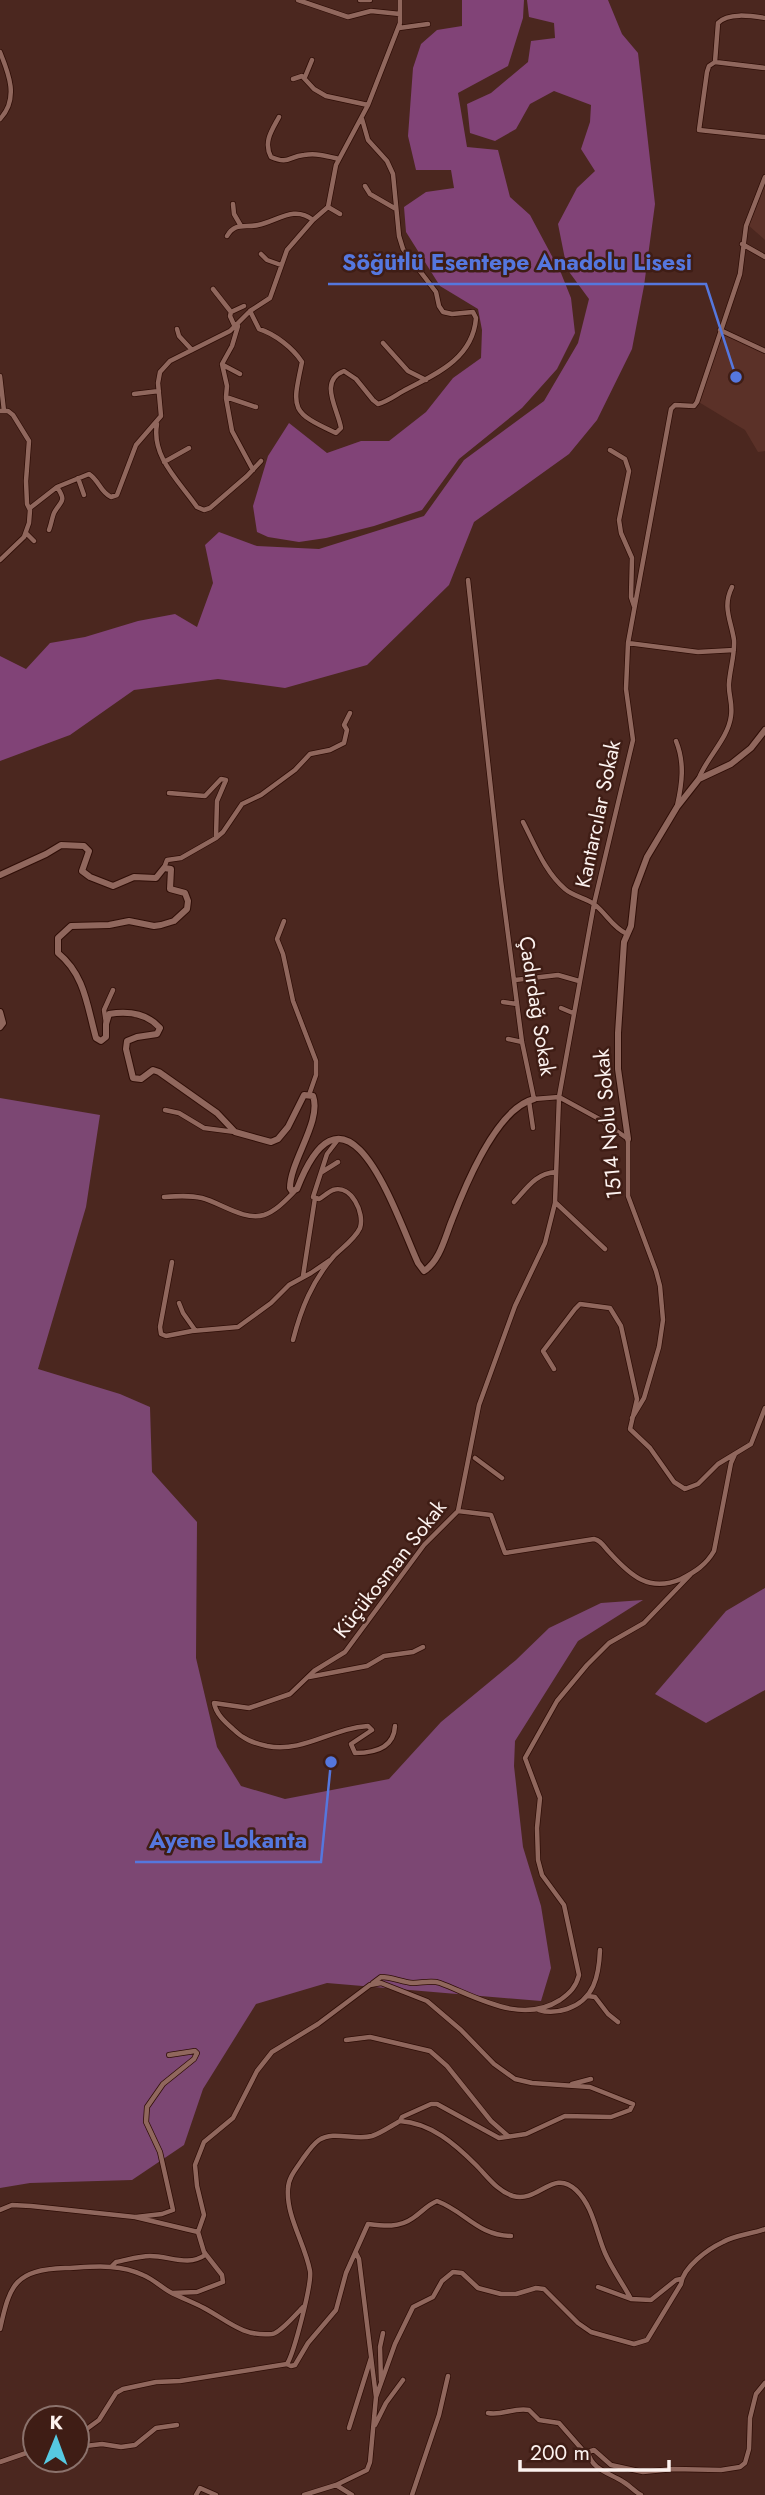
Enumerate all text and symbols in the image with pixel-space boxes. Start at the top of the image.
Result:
callout: Söğütlü Esentepe Anadolu Lisesi [328,240,706,284]
text: Söğütlü Esentepe Anadolu Lisesi [342,245,692,279]
street label: Kantarcılar Sokak [568,737,628,891]
street label: Çadırdağ Sokak [511,934,563,1079]
street label: 1514 Nolu Sokak [586,1047,630,1200]
street label: Küçükosman Sokak [326,1493,454,1644]
callout: Ayene Lokanta [135,1818,321,1862]
text: Ayene Lokanta [148,1823,307,1857]
north arrow [21,2404,91,2474]
text: K [49,2409,64,2436]
scale bar [520,2428,669,2472]
text: 200 m [530,2438,590,2468]

